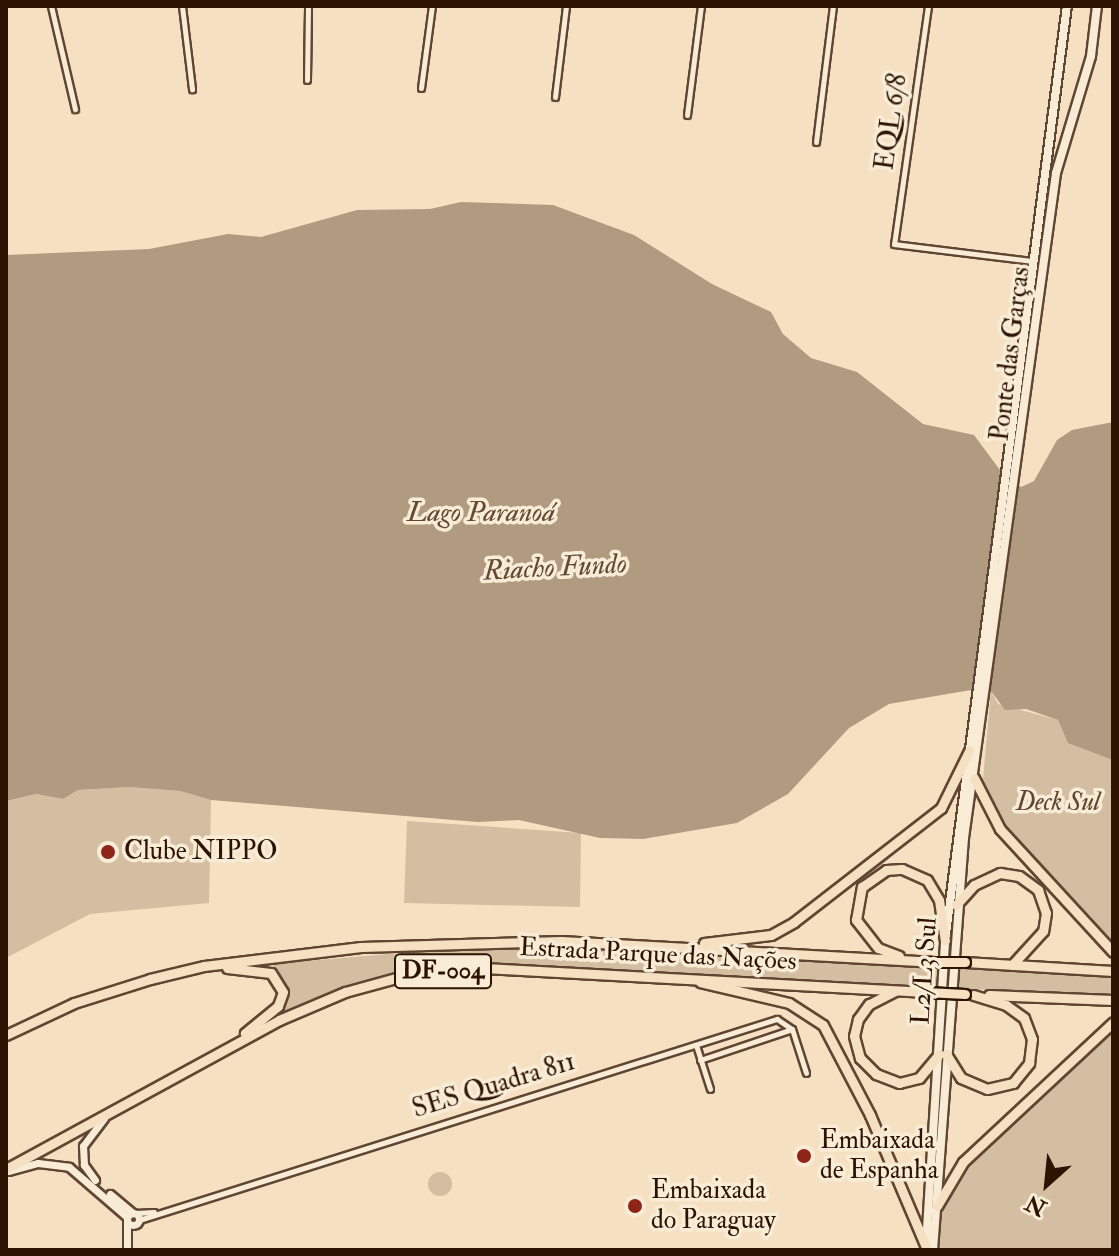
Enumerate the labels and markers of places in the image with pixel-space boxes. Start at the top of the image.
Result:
place label: Clube NIPPO [124,836,277,868]
marker: Clube NIPPO [99,843,117,861]
place label: Embaixada de Espanha [820,1125,938,1186]
marker: Embaixada de Espanha [795,1147,813,1165]
place label: Embaixada do Paraguay [651,1175,776,1236]
marker: Embaixada do Paraguay [626,1197,644,1215]

